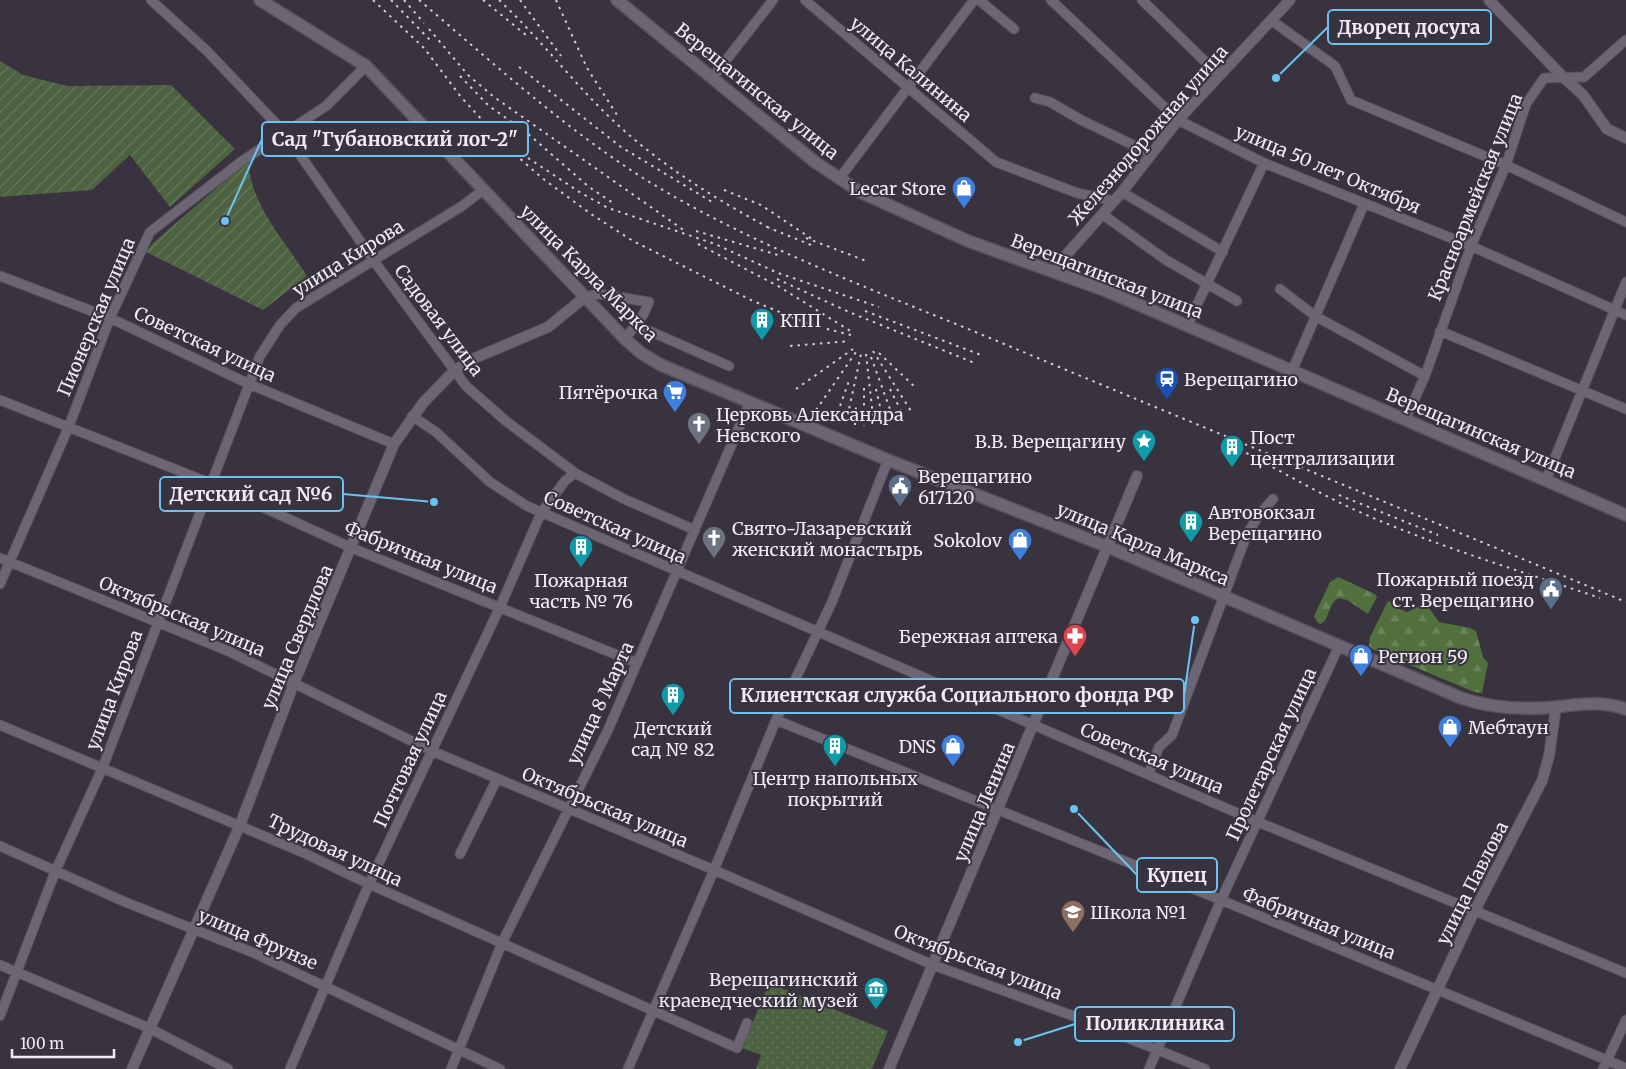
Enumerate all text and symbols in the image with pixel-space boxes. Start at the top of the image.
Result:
callout: Дворец досуга [1328,10,1491,44]
street label: улица Калинина [845,11,977,127]
text: Дворец досуга [1338,15,1481,39]
street label: Верещагинская улица [670,18,844,164]
street label: Железнодорожная улица [1063,40,1233,230]
street label: Красноармейская улица [1423,89,1527,304]
street label: улица 50 лет Октября [1232,119,1424,219]
callout: Сад "Губановский лог-2" [262,122,528,156]
text: Сад "Губановский лог-2" [272,127,518,151]
shop icon: Lecar Store [951,175,977,209]
place label: Lecar Store [849,177,946,200]
street label: улица Карла Маркса [515,199,663,347]
street label: улица Кирова [288,214,408,301]
street label: Верещагинская улица [1008,229,1207,323]
street label: Пионерская улица [52,234,140,400]
street label: Садовая улица [389,260,489,381]
street label: Советская улица [131,301,280,387]
building icon: КПП [749,307,775,341]
place label: КПП [780,309,821,332]
station icon: Верещагино [1154,366,1180,400]
place label: Верещагино [1184,368,1298,391]
supermarket icon: Пятёрочка [662,379,688,413]
place label: Пятёрочка [559,381,658,404]
street label: Верещагинская улица [1383,383,1580,484]
place label: Церковь Александра Невского [716,403,904,447]
church icon: Церковь Александра Невского [686,411,712,445]
place label: Пост централизации [1250,426,1395,470]
place icon: В.В. Верещагину [1131,428,1157,462]
place label: В.В. Верещагину [975,430,1127,453]
building icon: Пост централизации [1219,434,1245,468]
place label: Верещагино 617120 [918,465,1032,509]
public building icon: Верещагино 617120 [887,473,913,507]
callout: Детский сад №6 [160,477,343,511]
text: Детский сад №6 [170,482,333,506]
street label: Советская улица [540,485,690,569]
street label: улица Карла Маркса [1053,497,1233,591]
place label: Автовокзал Верещагино [1207,501,1322,545]
building icon: Автовокзал Верещагино [1178,509,1204,543]
street label: Фабричная улица [341,516,501,598]
place label: Свято-Лазаревский женский монастырь [732,517,923,561]
church icon: Свято-Лазаревский женский монастырь [701,525,727,559]
shop icon: Sokolov [1007,527,1033,561]
place label: Sokolov [933,529,1003,552]
building icon: Пожарная часть № 76 [568,534,594,568]
street label: улица Свердлова [256,561,338,713]
place label: Пожарный поезд ст. Верещагино [1376,568,1534,612]
place label: Пожарная часть № 76 [529,569,633,613]
street label: Октябрьская улица [95,571,269,662]
public building icon: Пожарный поезд ст. Верещагино [1538,576,1564,610]
pharmacy icon: Бережная аптека [1062,623,1088,657]
place label: Бережная аптека [899,625,1058,648]
street label: улица Кирова [81,626,148,753]
street label: улица 8 Марта [561,638,639,768]
shop icon: Регион 59 [1348,643,1374,677]
place label: Регион 59 [1378,645,1468,668]
street label: Пролетарская улица [1221,664,1321,844]
callout: Клиентская служба Социального фонда РФ [730,679,1184,713]
building icon: Детский сад № 82 [660,682,686,716]
text: Клиентская служба Социального фонда РФ [740,683,1174,707]
street label: Почтовая улица [368,687,452,831]
shop icon: Мебтаун [1437,714,1463,748]
place label: Мебтаун [1468,716,1549,739]
place label: Детский сад № 82 [631,717,715,761]
street label: Советская улица [1077,717,1228,799]
building icon: Центр напольных покрытий [822,733,848,767]
shop icon: DNS [940,733,966,767]
place label: DNS [898,735,936,758]
street label: улица Ленина [948,738,1020,865]
street label: Октябрьская улица [518,762,692,853]
place label: Центр напольных покрытий [752,767,918,811]
street label: Трудовая улица [264,809,406,891]
street label: улица Павлова [1431,817,1513,949]
callout: Купец [1137,858,1217,892]
text: Купец [1147,863,1207,887]
street label: Фабричная улица [1239,882,1399,964]
school or university icon: Школа №1 [1060,899,1086,933]
place label: Школа №1 [1090,901,1186,924]
street label: улица Фрунзе [195,903,321,975]
street label: Октябрьская улица [891,919,1066,1005]
place label: Верещагинский краеведческий музей [659,968,858,1012]
museum icon: Верещагинский краеведческий музей [863,976,889,1010]
callout: Поликлиника [1075,1007,1234,1041]
text: Поликлиника [1085,1011,1225,1035]
scale bar [12,1026,115,1058]
text: 100 m [20,1034,64,1053]

